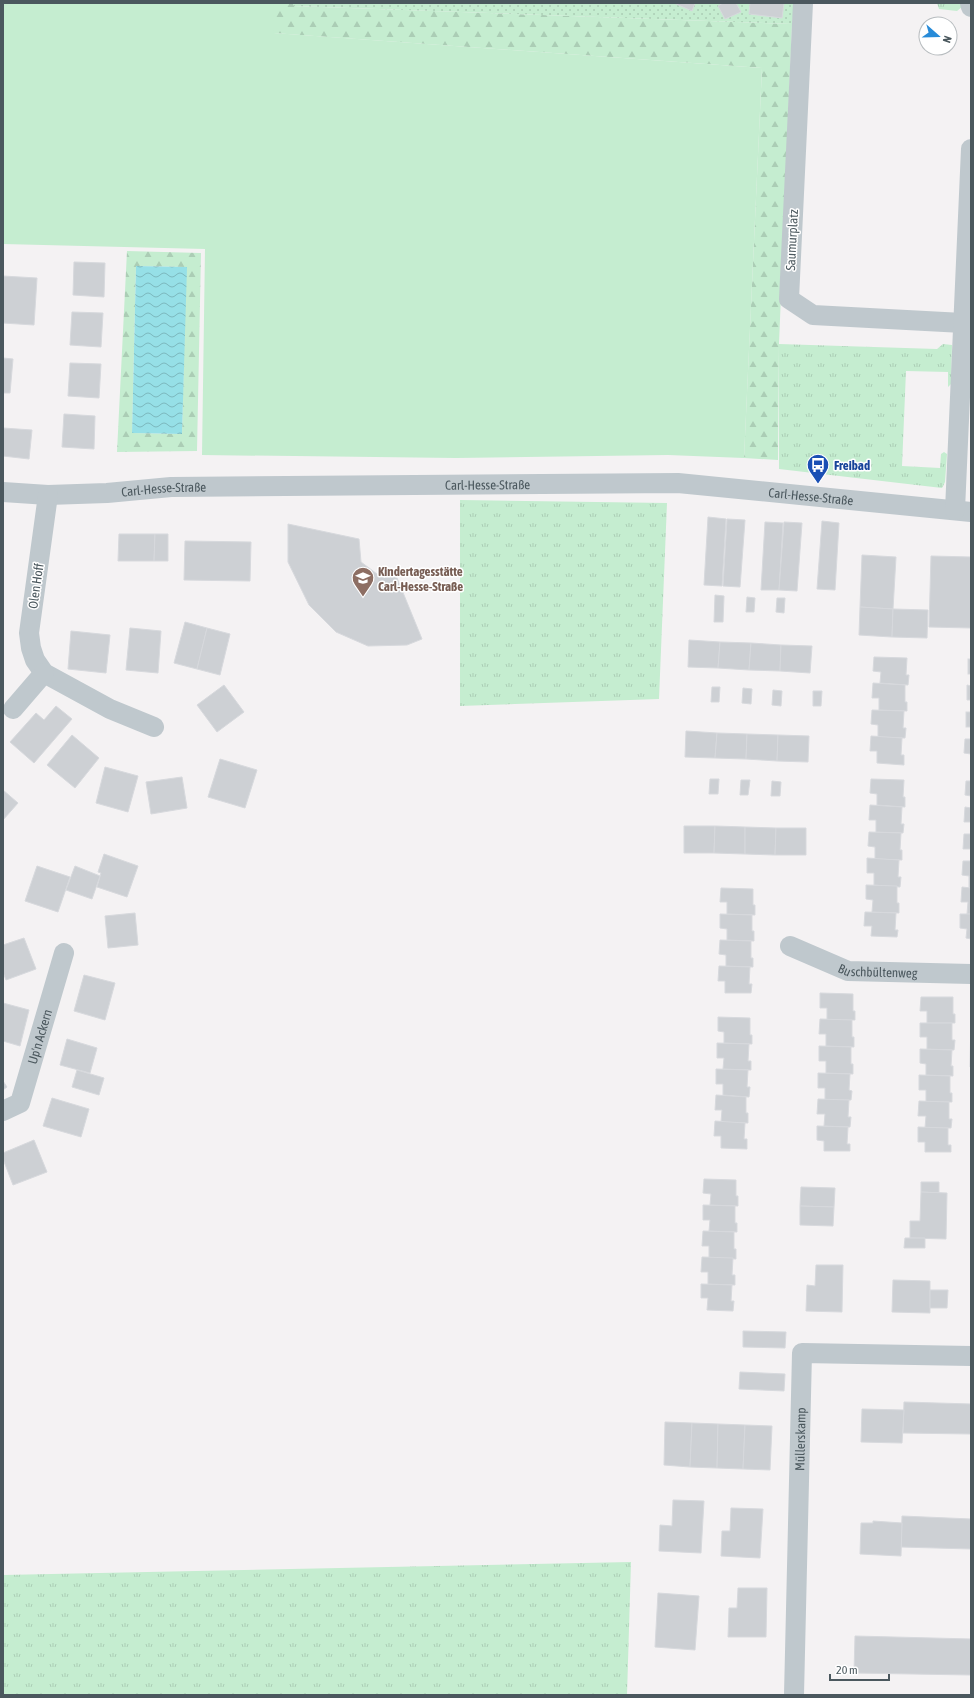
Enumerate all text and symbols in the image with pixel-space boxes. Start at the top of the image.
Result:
north arrow [918,16,958,56]
text: N [941,34,954,45]
street label: Saumurplatz [783,209,801,271]
bus stop icon: Freibad [805,452,831,485]
place label: Freibad [834,458,870,473]
street label: Carl-Hesse-Straße [445,477,530,492]
street label: Carl-Hesse-Straße [121,479,206,499]
street label: Carl-Hesse-Straße [768,484,854,508]
street label: Olen Hoff [25,562,47,610]
place label: Kindertagesstätte Carl-Hesse-Straße [378,564,463,594]
school or university icon: Kindertagesstätte Carl-Hesse-Straße [350,565,376,598]
street label: Buschbültenweg [836,960,918,980]
street label: Up'n Ackern [24,1007,55,1066]
street label: Müllerskamp [792,1407,808,1471]
scale bar [830,1656,889,1682]
text: 20 m [836,1663,858,1677]

